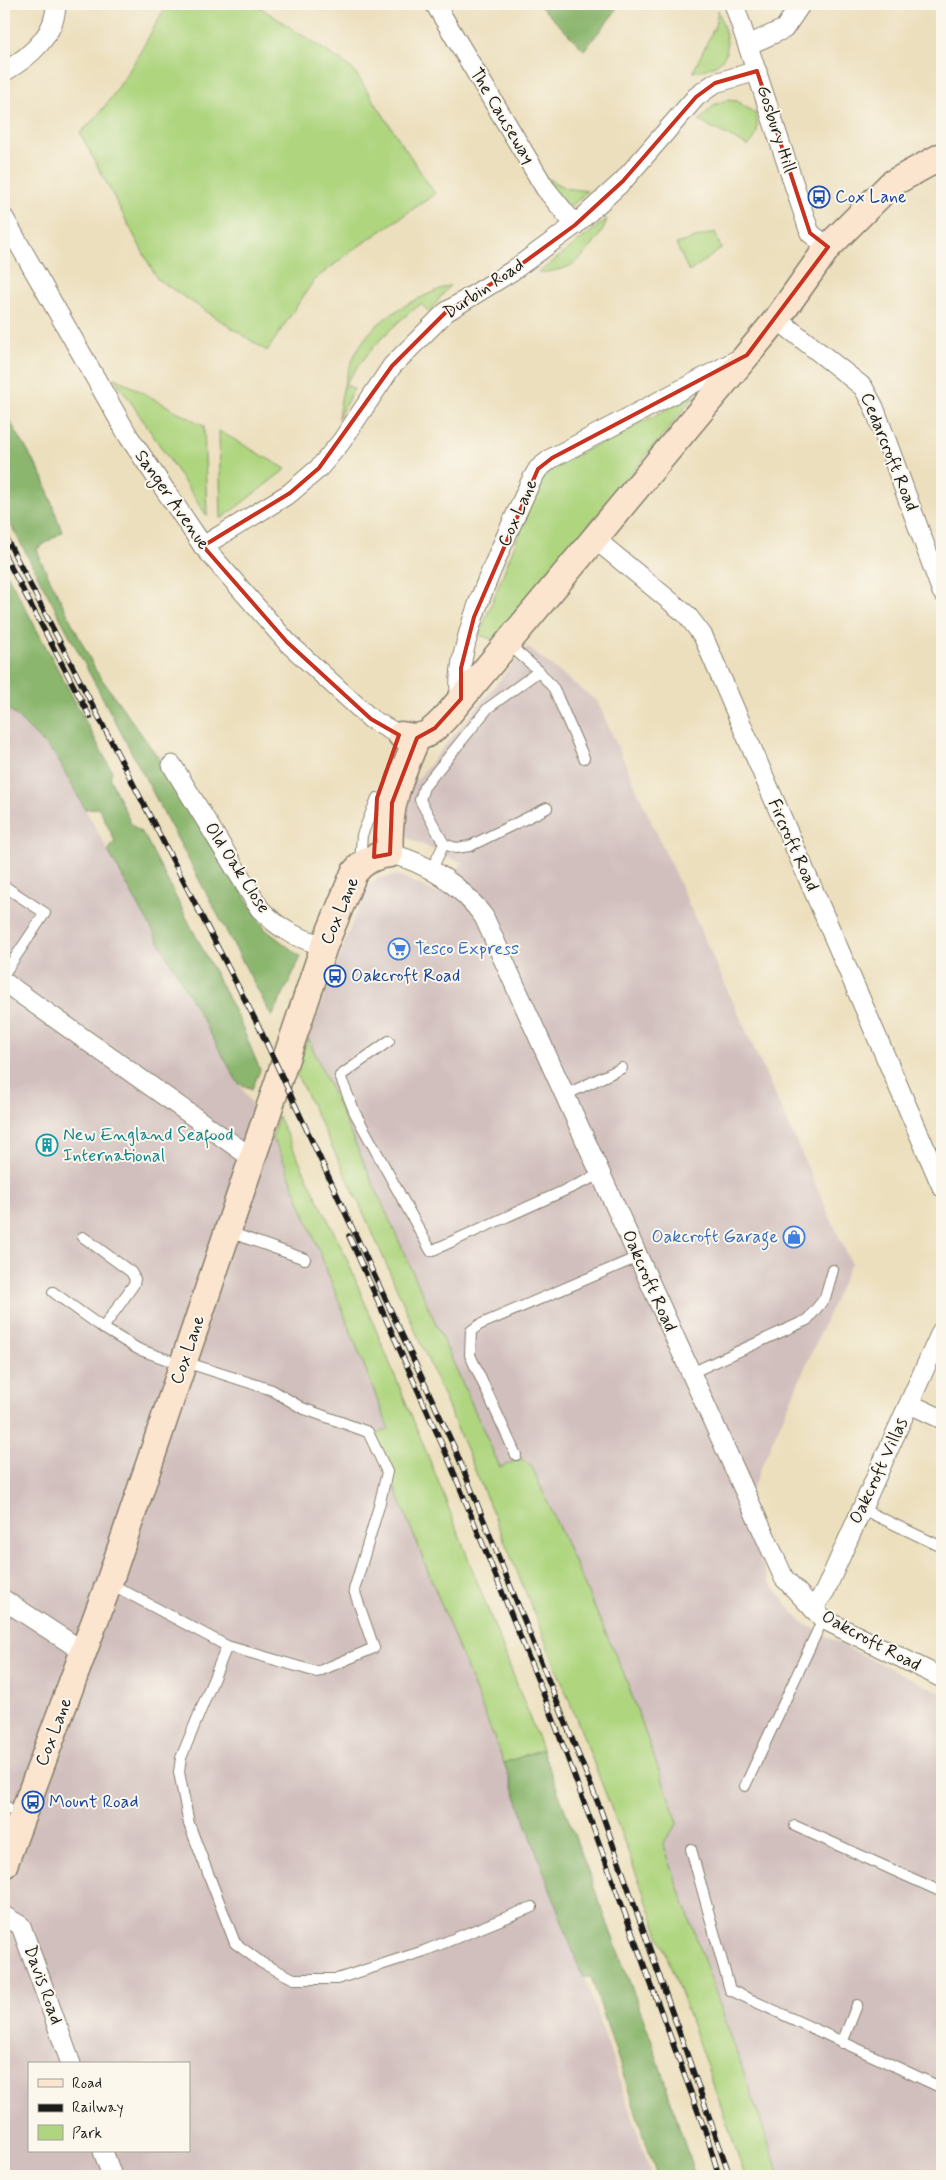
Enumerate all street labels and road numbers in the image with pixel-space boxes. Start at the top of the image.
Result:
street label: The Causeway [464,63,540,169]
street label: Gosbury Hill [751,82,801,176]
street label: Durbin Road [439,253,529,325]
street label: Cedarcroft Road [854,389,924,515]
street label: Sanger Avenue [128,445,215,555]
street label: Cox Lane [492,475,544,551]
street label: Fircroft Road [762,795,824,895]
street label: Old Oak Close [199,818,275,918]
street label: Cox Lane [315,873,365,949]
street label: Oakcroft Road [616,1226,682,1336]
street label: Cox Lane [165,1312,211,1388]
street label: Oakcroft Villas [844,1414,914,1528]
street label: Oakcroft Road [817,1605,925,1677]
street label: Cox Lane [30,1694,78,1770]
street label: Davis Road [18,1942,68,2028]

